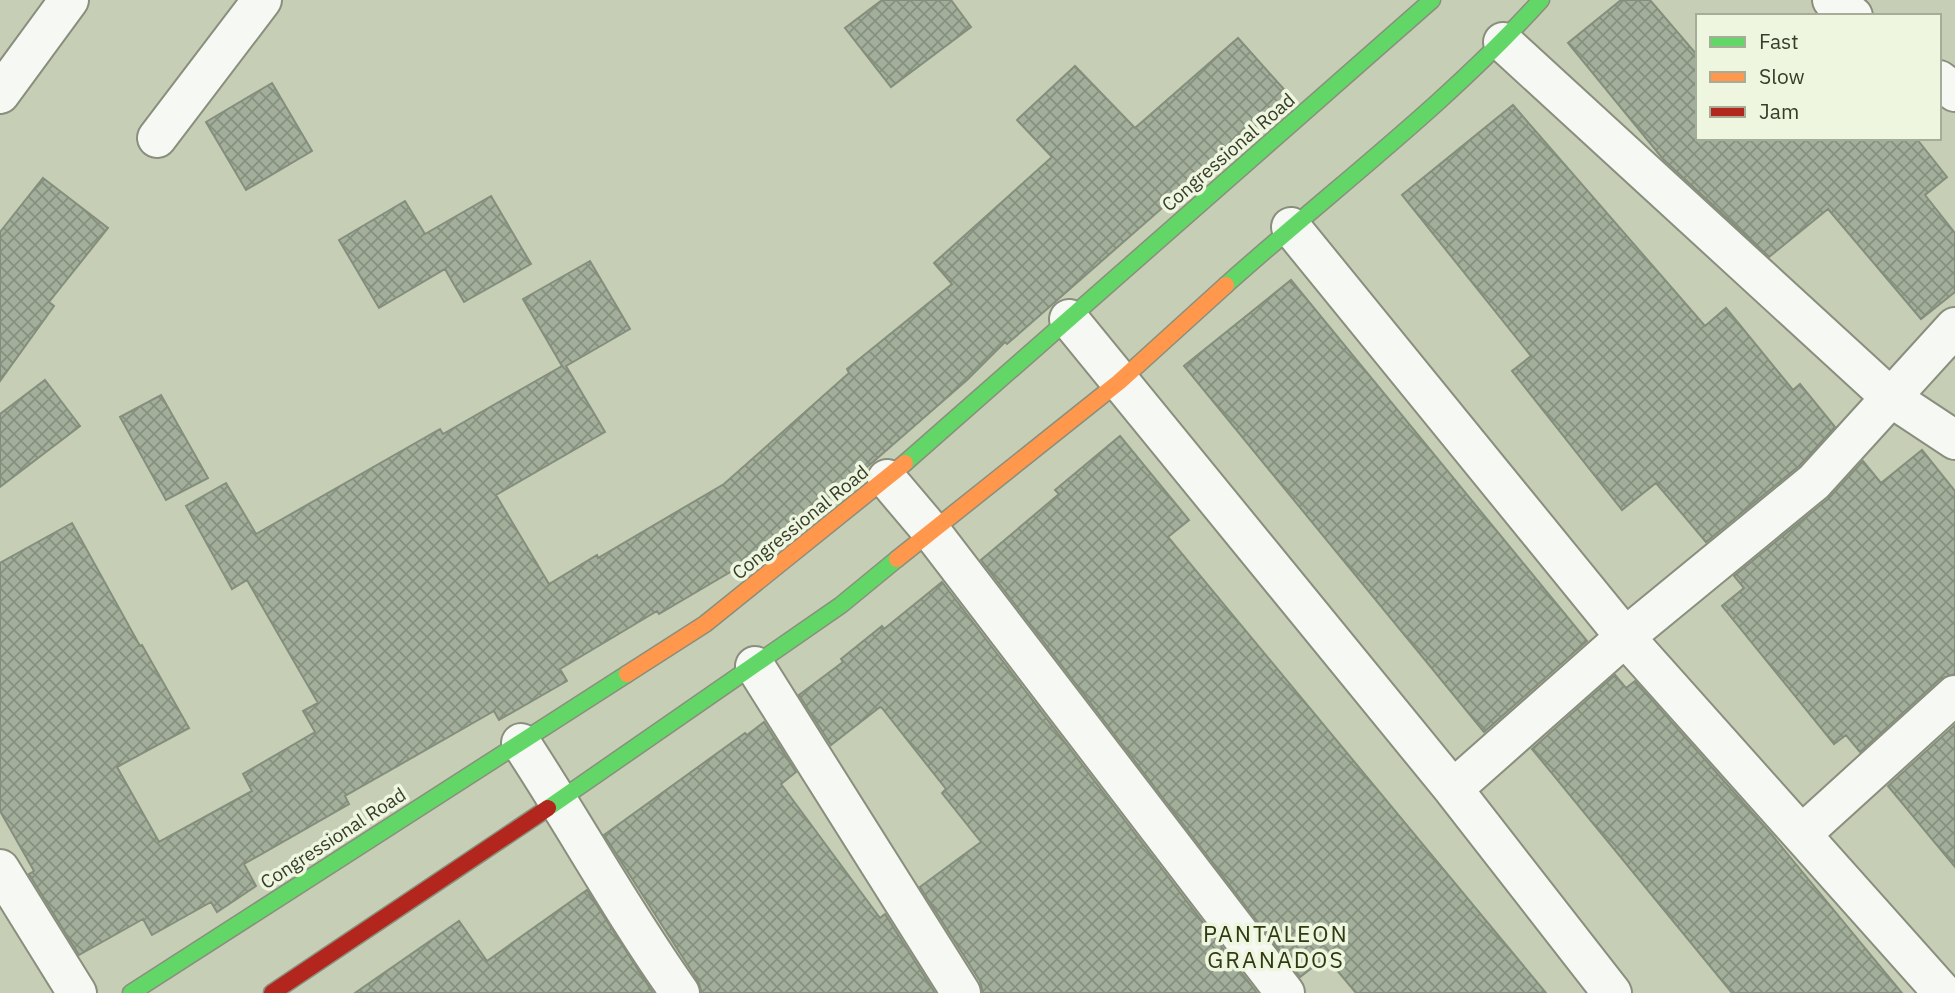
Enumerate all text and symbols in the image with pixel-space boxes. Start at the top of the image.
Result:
legend [1696,14,1941,140]
text: Fast [1759,27,1799,55]
text: Slow [1759,62,1805,90]
street label: Congressional Road [1156,88,1300,216]
text: Jam [1759,97,1799,125]
street label: Congressional Road [727,460,873,584]
street label: Congressional Road [256,782,410,894]
district label: PANTALEON GRANADOS [1203,918,1349,974]

